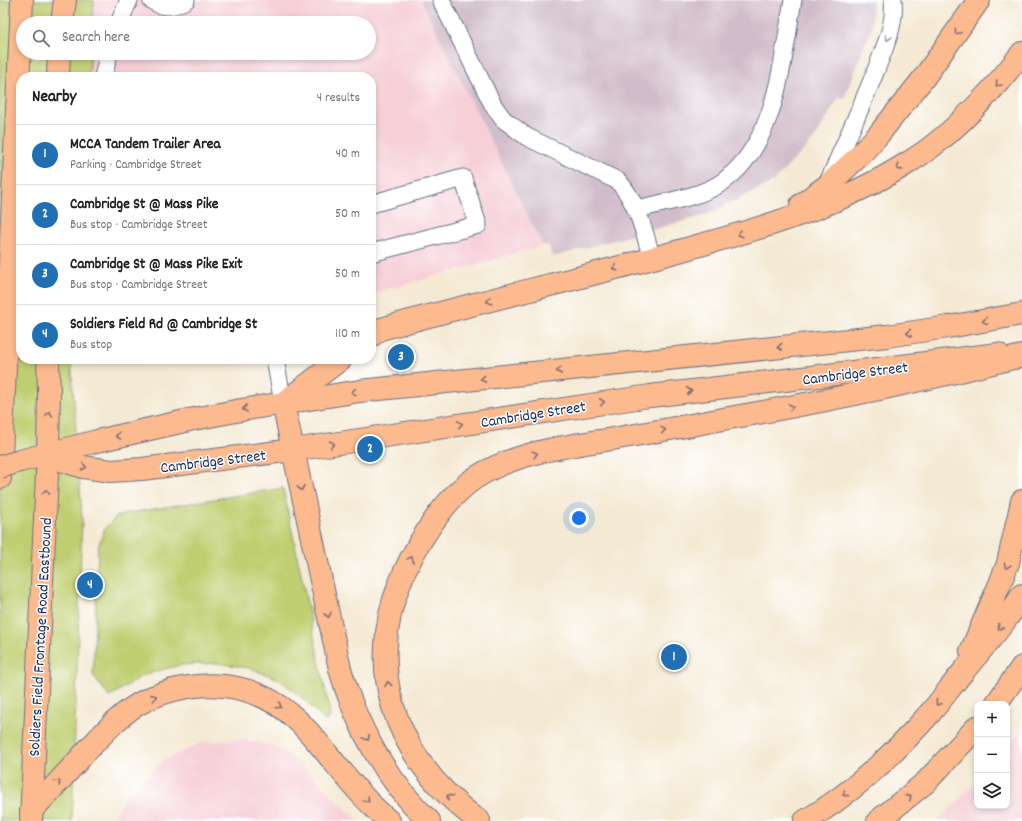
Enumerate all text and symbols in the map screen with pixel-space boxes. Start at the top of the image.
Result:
search box [16,16,376,60]
icon: search [30,27,52,49]
text: Search here [62,27,130,49]
one-way arrow [954,28,962,35]
one-way arrow [884,34,893,41]
one-way arrow [995,79,1002,87]
text: Nearby [32,86,76,110]
text: 4 results [317,89,360,108]
text: MCCA Tandem Trailer Area [70,134,220,156]
text: 1 [44,145,46,164]
text: 40 m [336,145,360,164]
text: Parking · Cambridge Street [70,156,202,175]
one-way arrow [896,163,903,171]
text: Cambridge St @ Mass Pike [70,194,218,216]
text: 2 [42,205,48,224]
text: 50 m [335,205,360,224]
text: Bus stop · Cambridge Street [70,216,208,235]
one-way arrow [737,229,744,238]
text: Cambridge St @ Mass Pike Exit [70,254,243,276]
one-way arrow [612,264,618,272]
text: 3 [42,265,48,284]
text: 50 m [335,265,360,284]
text: Bus stop · Cambridge Street [70,276,208,295]
one-way arrow [486,296,492,304]
text: Soldiers Field Rd @ Cambridge St [70,314,257,336]
one-way arrow [982,316,988,325]
text: 4 [42,325,48,344]
text: 110 m [335,325,360,344]
one-way arrow [906,328,913,337]
text: Bus stop [70,336,112,355]
pin: 3 [388,342,414,372]
one-way arrow [777,342,783,351]
street label: Cambridge Street [801,357,910,392]
one-way arrow [556,366,562,375]
one-way arrow [480,374,486,383]
one-way arrow [351,387,357,396]
one-way arrow [686,387,692,396]
street label: Cambridge Street [479,396,588,435]
one-way arrow [599,398,606,407]
one-way arrow [788,404,794,412]
one-way arrow [242,405,248,413]
one-way arrow [45,411,53,417]
one-way arrow [457,420,463,429]
one-way arrow [660,426,666,435]
one-way arrow [114,431,121,439]
pin: 2 [357,434,383,464]
one-way arrow [329,440,335,449]
street label: Cambridge Street [159,445,268,480]
one-way arrow [532,451,539,459]
one-way arrow [81,462,87,470]
one-way arrow [297,485,305,491]
one-way arrow [42,489,50,495]
your location [569,508,589,528]
street label: Soldiers Field Frontage Road Eastbound [24,517,59,757]
one-way arrow [407,555,414,563]
one-way arrow [1003,562,1011,569]
pin: 4 [77,570,103,600]
one-way arrow [324,612,332,618]
one-way arrow [998,622,1005,629]
pin: 1 [661,642,687,672]
one-way arrow [384,681,393,687]
one-way arrow [151,693,158,701]
one-way arrow [936,699,943,706]
one-way arrow [275,701,282,709]
map controls [974,701,1010,809]
button: + [974,701,1010,737]
one-way arrow [363,734,370,742]
button: − [974,737,1010,773]
button: layers [974,773,1010,809]
one-way arrow [53,779,61,787]
one-way arrow [843,789,850,796]
one-way arrow [446,794,454,801]
one-way arrow [904,794,912,801]
one-way arrow [362,795,370,803]

